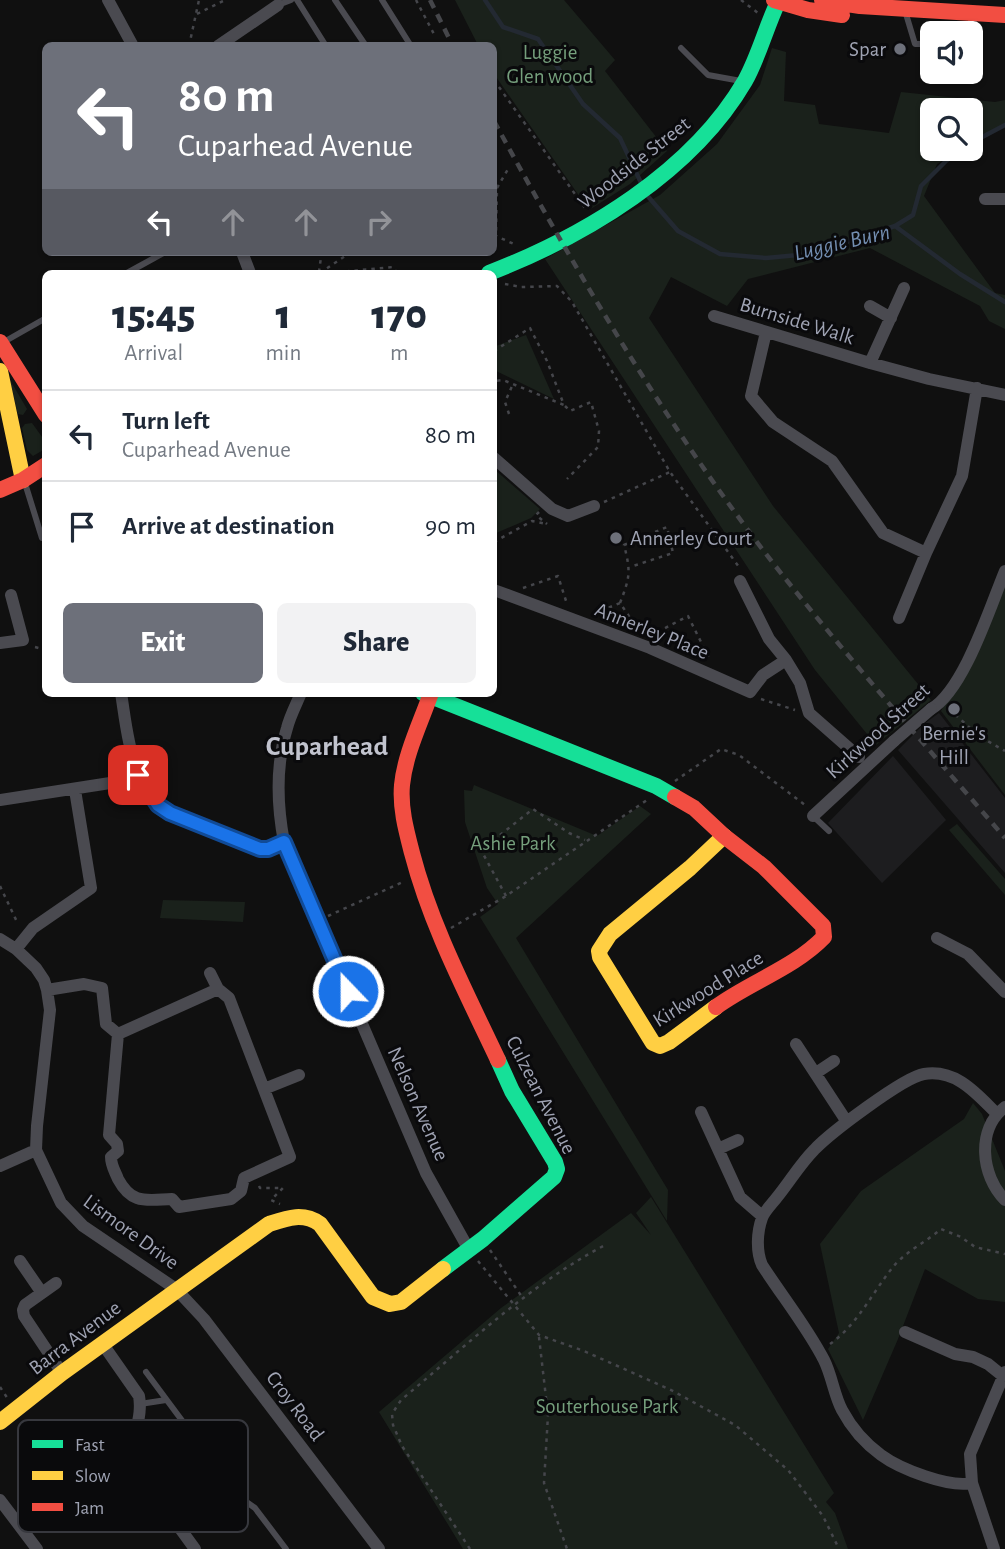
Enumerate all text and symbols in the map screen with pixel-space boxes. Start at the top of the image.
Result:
map controls [920,21,983,161]
button: sound [920,21,983,84]
place label: Spar [849,39,886,60]
marker: Spar [892,41,908,57]
park label: Luggie Glen wood [507,42,594,87]
icon: left [63,70,154,161]
text: 80 m [178,72,275,121]
button: search [920,98,983,161]
street label: Woodside Street [574,113,694,213]
text: Cuparhead Avenue [178,130,413,162]
icon: left [141,203,179,241]
icon: ahead [214,203,252,241]
icon: ahead [287,203,325,241]
icon: right [360,203,398,241]
water label: Luggie Burn [792,221,892,265]
text: 15:45 [112,294,195,336]
text: 1 [276,294,291,336]
text: 170 [371,294,427,336]
street label: Burnside Walk [737,294,857,348]
text: Arrival [124,342,183,365]
text: min [265,342,301,365]
text: m [390,342,408,365]
text: Turn left [122,408,210,434]
icon: left [63,417,101,455]
text: 80 m [425,422,476,448]
text: Cuparhead Avenue [122,439,291,462]
icon: arrive [63,508,101,546]
text: Arrive at destination [122,513,335,539]
text: 90 m [425,513,476,539]
place label: Annerley Court [630,528,752,549]
marker: Annerley Court [608,530,624,546]
street label: Annerley Place [592,599,712,663]
button: Exit [63,603,263,683]
button: Share [277,603,476,683]
street label: Kirkwood Street [822,679,934,783]
marker: Bernie's Hill [946,701,962,717]
place label: Bernie's Hill [922,723,986,768]
district label: Cuparhead [266,733,388,761]
pin [108,745,168,805]
icon: arrive [119,756,157,794]
park label: Ashie Park [470,833,556,854]
street label: Kirkwood Place [649,947,767,1031]
position arrow [311,954,385,1028]
street label: Culzean Avenue [502,1032,580,1158]
street label: Nelson Avenue [384,1044,452,1164]
street label: Lismore Drive [79,1191,183,1273]
street label: Barra Avenue [25,1297,125,1379]
street label: Croy Road [262,1367,328,1445]
park label: Souterhouse Park [536,1396,679,1417]
legend [18,1420,248,1532]
text: Fast [75,1436,105,1455]
text: Slow [75,1467,111,1486]
text: Jam [75,1499,104,1518]

